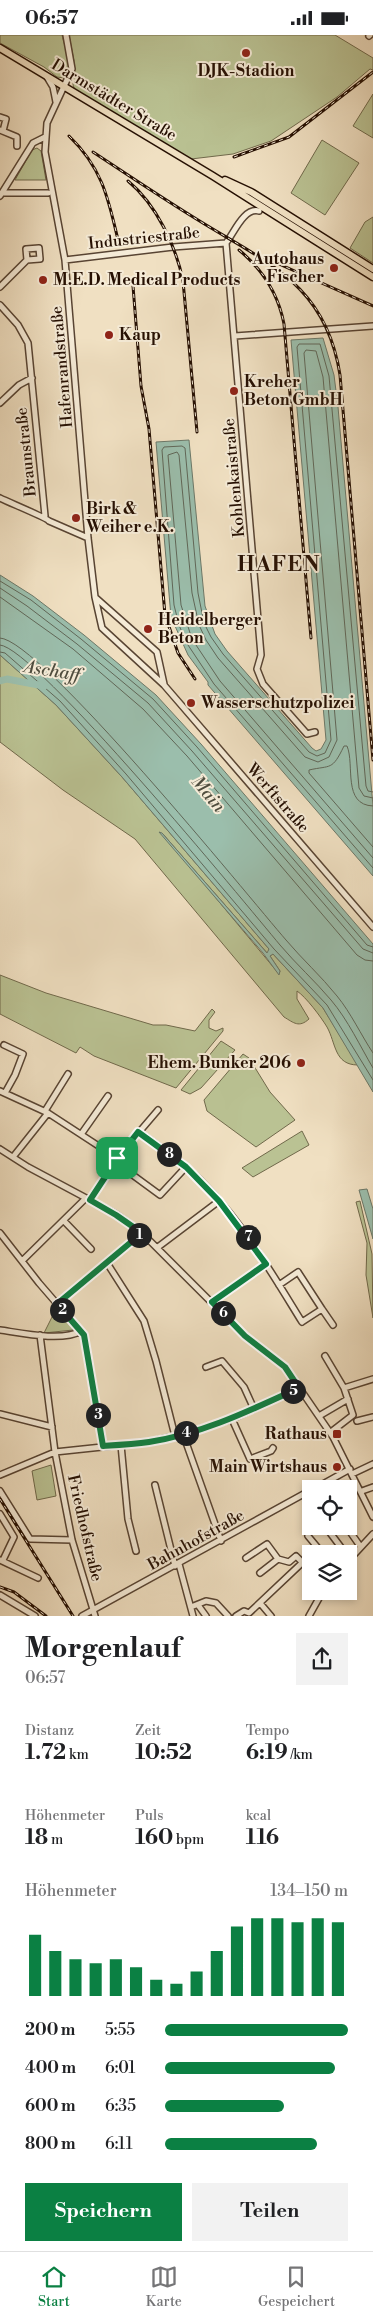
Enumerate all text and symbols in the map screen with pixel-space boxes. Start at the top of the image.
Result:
text: 06:57 [25,6,78,30]
marker: DJK-Stadion [240,47,252,59]
street label: Darmstädter Straße [48,55,180,145]
place label: DJK-Stadion [198,61,295,81]
street label: Industriestraße [87,222,201,254]
place label: Autohaus Fischer [251,249,324,287]
marker: Autohaus Fischer [328,262,340,274]
place label: M.E.D. Medical Products [53,270,240,290]
marker: M.E.D. Medical Products [37,274,49,286]
street label: Hafenrandstraße [47,305,77,429]
place label: Kaup [119,325,161,345]
marker: Kaup [103,329,115,341]
place label: Kreher Beton GmbH [244,372,343,410]
marker: Kreher Beton GmbH [228,385,240,397]
street label: Braunstraße [11,406,41,499]
street label: Kohlenkaistraße [219,418,249,538]
place label: Birk & Weiher e.K. [85,499,174,537]
marker: Birk & Weiher e.K. [70,512,82,524]
district label: HAFEN [237,552,321,578]
place label: Heidelberger Beton [158,610,261,648]
marker: Heidelberger Beton [142,623,154,635]
water label: Aschaff [21,655,86,687]
place label: Wasserschutzpolizei [200,693,354,713]
marker: Wasserschutzpolizei [185,697,197,709]
street label: Werftstraße [242,758,314,837]
water label: Main [186,771,231,818]
place label: Ehem. Bunker 206 [148,1053,291,1073]
marker: Ehem. Bunker 206 [295,1057,307,1069]
pin [96,1137,138,1179]
pin: 8 [156,1141,182,1167]
icon: arrive [103,1144,131,1172]
text: 8 [165,1145,174,1163]
pin: 1 [126,1223,152,1247]
pin: 7 [236,1225,260,1249]
text: 1 [136,1226,143,1244]
text: 7 [244,1228,253,1246]
pin: 2 [50,1297,74,1323]
text: 2 [58,1301,67,1319]
pin: 6 [210,1301,236,1325]
text: 6 [219,1304,228,1322]
pin: 5 [280,1379,306,1403]
text: 5 [289,1382,298,1400]
pin: 3 [86,1403,110,1427]
text: 3 [94,1406,103,1424]
pin: 4 [174,1421,198,1445]
text: 4 [182,1424,191,1442]
place label: Rathaus [265,1424,327,1444]
marker: Rathaus [331,1428,343,1440]
place label: Main Wirtshaus [209,1457,327,1477]
marker: Main Wirtshaus [331,1461,343,1473]
street label: Friedhofstraße [63,1473,107,1583]
map controls [302,1480,357,1600]
button: locate [302,1480,357,1535]
street label: Bahnhofstraße [143,1505,248,1575]
button: layers [302,1545,357,1600]
text: Morgenlauf [25,1631,181,1666]
button: share [296,1633,348,1685]
text: 06:57 [25,1668,65,1688]
text: Distanz [25,1722,74,1740]
text: Zeit [135,1722,161,1740]
text: Tempo [246,1722,289,1740]
text: 1.72 [25,1740,66,1766]
text: 10:52 [135,1740,192,1766]
text: 6:19 [246,1740,288,1766]
text: km [66,1746,89,1764]
text: /km [288,1746,313,1764]
text: Höhenmeter [25,1807,105,1825]
text: Puls [135,1807,163,1825]
text: kcal [246,1807,271,1825]
text: 18 [25,1825,48,1851]
text: 160 [135,1825,173,1851]
text: 116 [246,1825,279,1851]
text: m [48,1831,63,1849]
text: bpm [173,1831,204,1849]
text: Höhenmeter [25,1881,117,1901]
text: 134–150 m [270,1881,348,1901]
text: 200 m [25,2020,75,2040]
text: 5:55 [105,2020,135,2040]
text: 400 m [25,2058,76,2078]
text: 6:01 [105,2058,135,2078]
text: 600 m [25,2096,75,2116]
text: 6:35 [105,2096,136,2116]
text: 800 m [25,2134,76,2154]
text: 6:11 [105,2134,133,2154]
button: Speichern [25,2183,182,2241]
button: Teilen [192,2183,348,2241]
tab: Start [38,2263,70,2311]
tab: Karte [146,2263,182,2311]
tab: Gespeichert [258,2263,335,2311]

